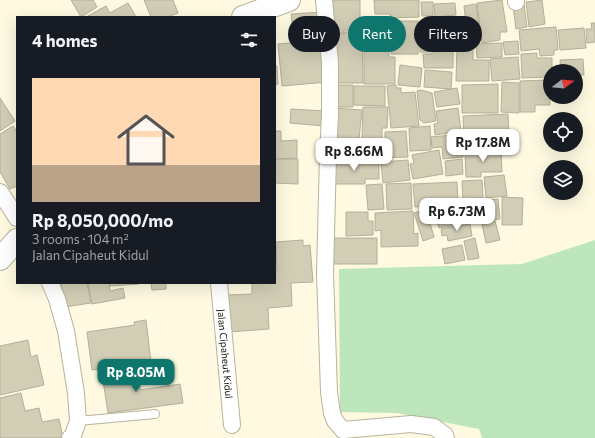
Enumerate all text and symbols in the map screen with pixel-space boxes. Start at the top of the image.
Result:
chip: Buy [288,16,340,52]
chip: Rent [348,16,406,52]
chip: Filters [414,16,482,52]
icon: filters [238,29,260,51]
text: 4 homes [32,30,97,51]
north arrow [543,64,583,104]
map controls [543,64,583,200]
icon: home [110,104,182,176]
button: locate [543,112,583,152]
pin: Rp 17.8M [442,129,524,163]
text: Rp 17.8M [456,134,511,150]
pin: Rp 8.66M [313,138,395,172]
text: Rp 8.66M [325,143,383,159]
button: layers [543,160,583,200]
pin: Rp 6.73M [416,198,498,232]
text: Rp 6.73M [428,203,486,219]
text: Rp 8,050,000/mo [32,210,173,231]
text: 3 rooms · 104 m² [32,231,129,247]
text: Jalan Cipaheut Kidul [32,247,149,263]
street label: Jalan Cipaheut Kidul [215,308,236,399]
pin: Rp 8.05M [95,359,177,393]
text: Rp 8.05M [106,364,166,380]

